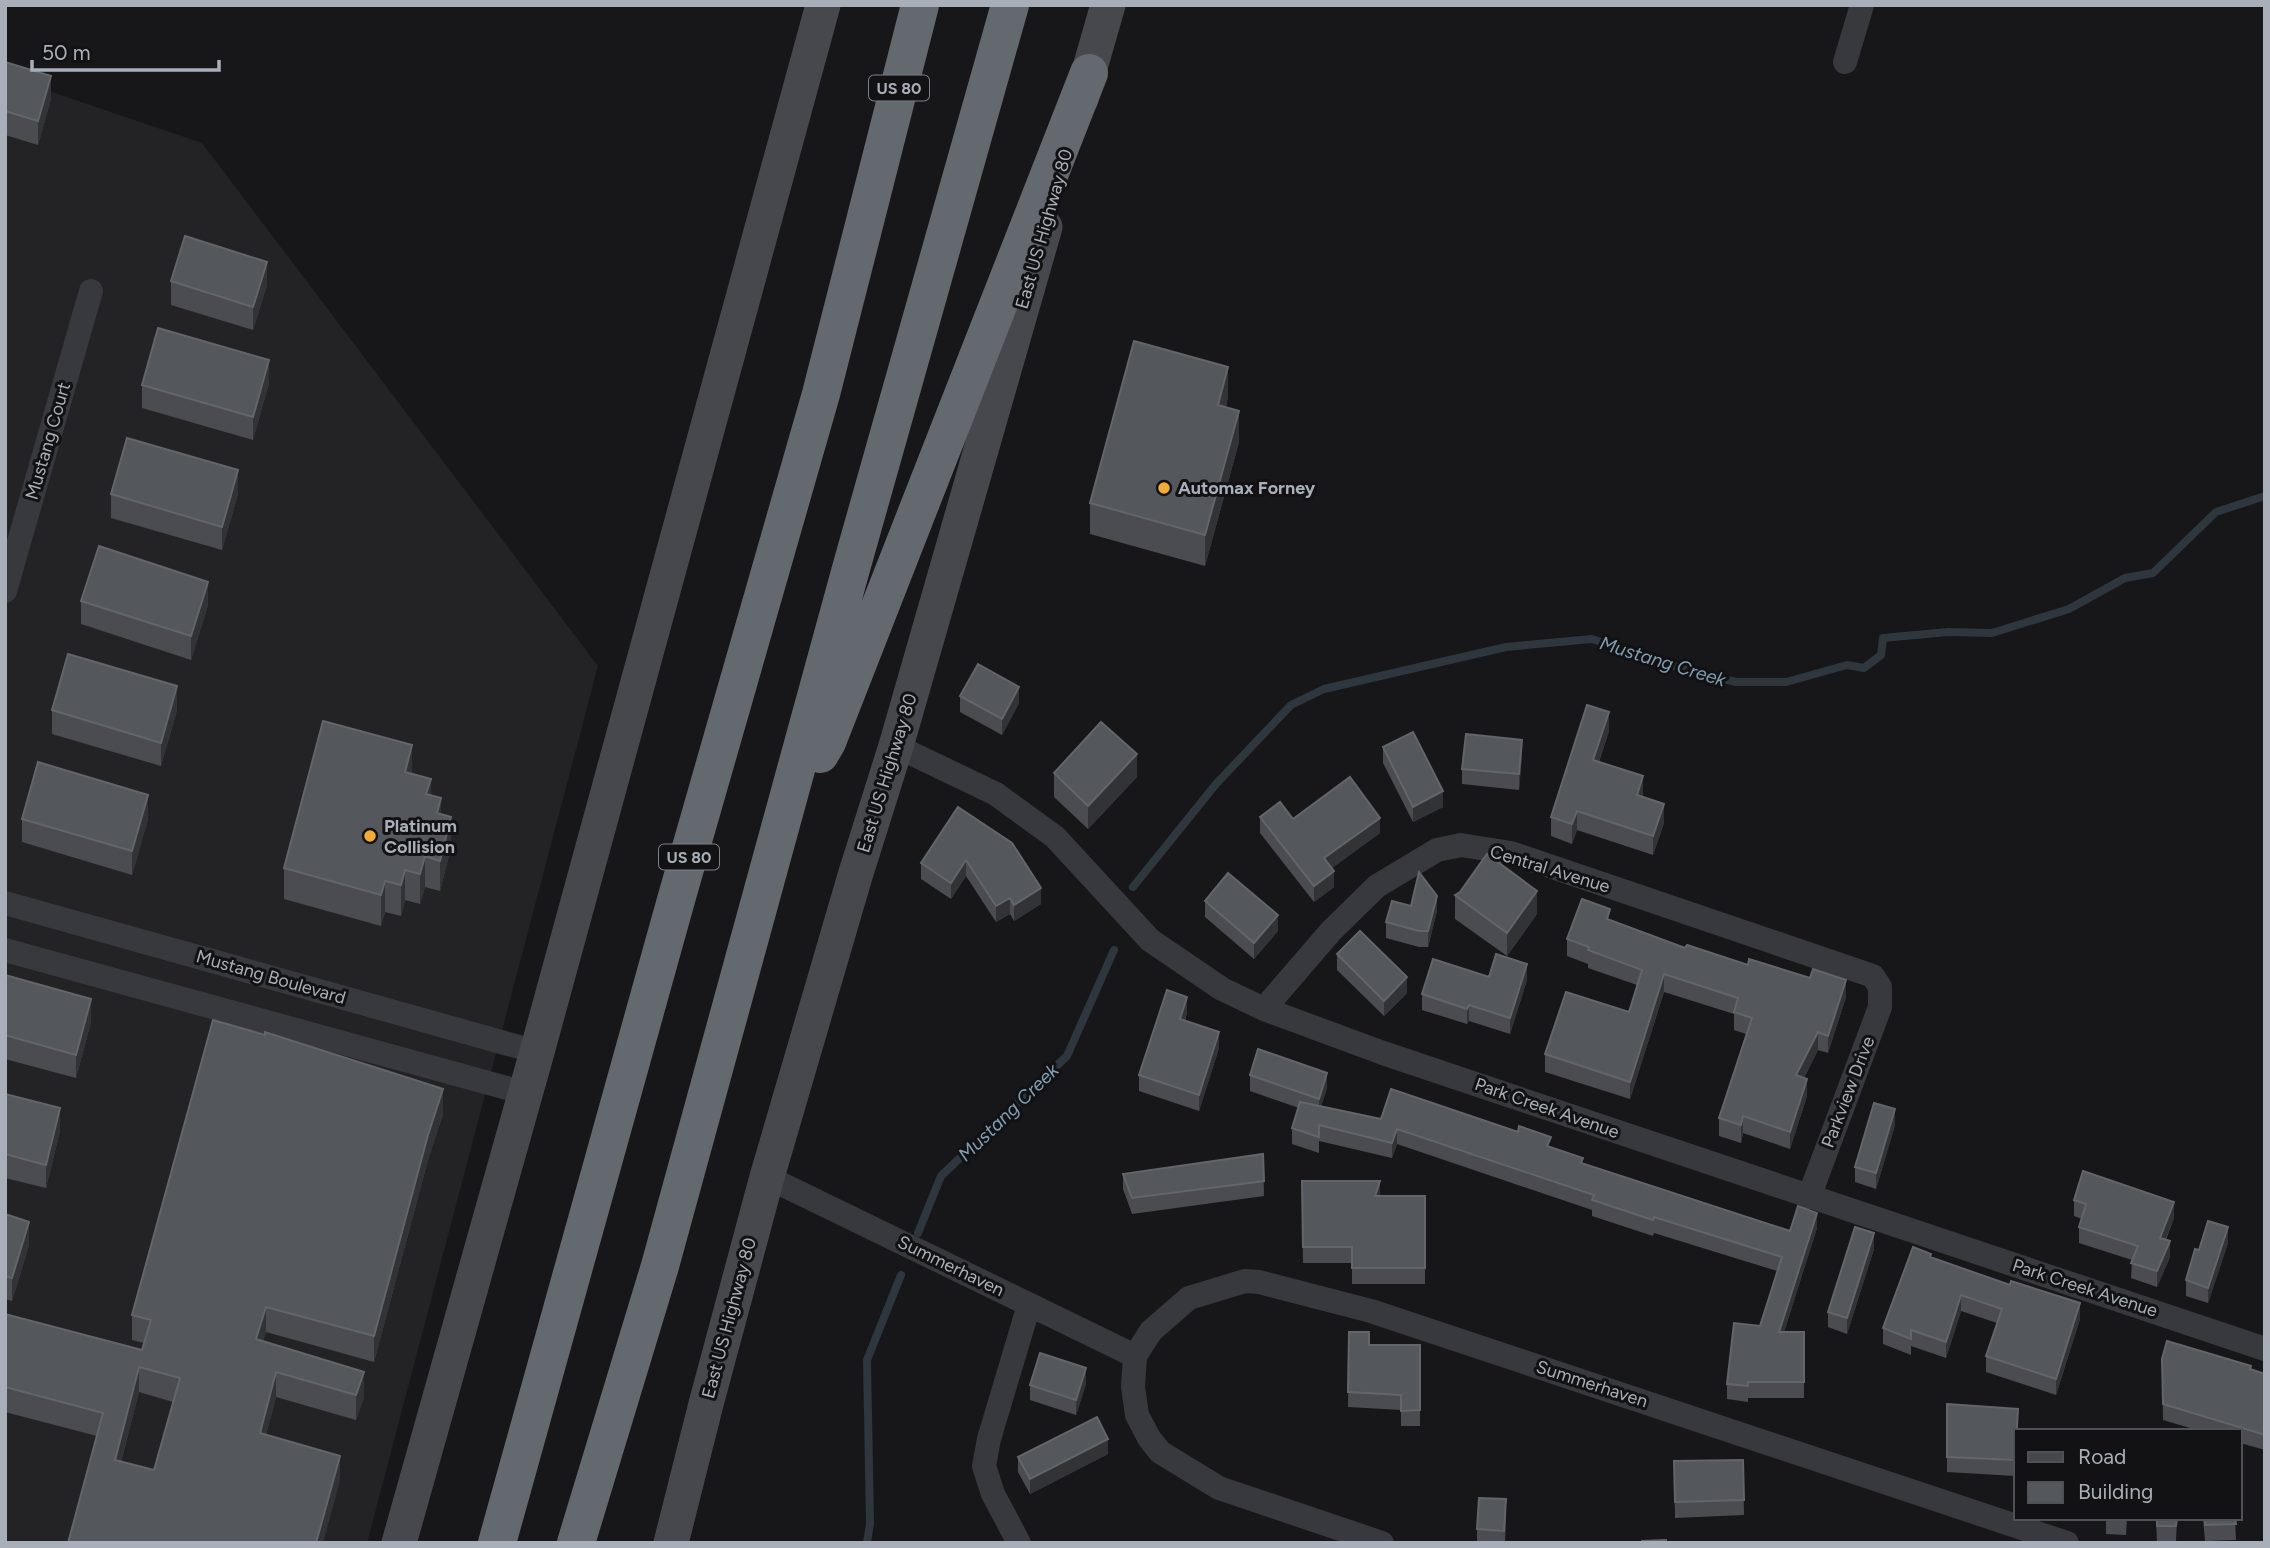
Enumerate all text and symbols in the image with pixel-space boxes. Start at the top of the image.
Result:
scale bar [32,28,219,72]
text: 50 m [42,40,91,65]
road number: US 80 [869,76,929,100]
street label: East US Highway 80 [1011,147,1077,311]
street label: Mustang Court [21,380,75,502]
place label: Automax Forney [1178,477,1316,499]
marker: Automax Forney [1156,480,1172,496]
water label: Mustang Creek [1597,631,1729,692]
street label: East US Highway 80 [852,691,922,855]
place label: Platinum Collision [384,815,457,858]
marker: Platinum Collision [362,828,378,844]
street label: Central Avenue [1487,840,1613,898]
road number: US 80 [659,844,719,870]
street label: Mustang Boulevard [194,945,348,1009]
street label: Parkview Drive [1817,1033,1879,1151]
water label: Mustang Creek [953,1058,1064,1166]
street label: Park Creek Avenue [1472,1073,1622,1143]
street label: Summerhaven [894,1231,1008,1301]
street label: East US Highway 80 [697,1235,761,1401]
street label: Park Creek Avenue [2010,1254,2161,1322]
street label: Summerhaven [1534,1356,1650,1412]
legend [2014,1429,2242,1520]
text: Road [2078,1444,2126,1469]
text: Building [2078,1479,2153,1504]

